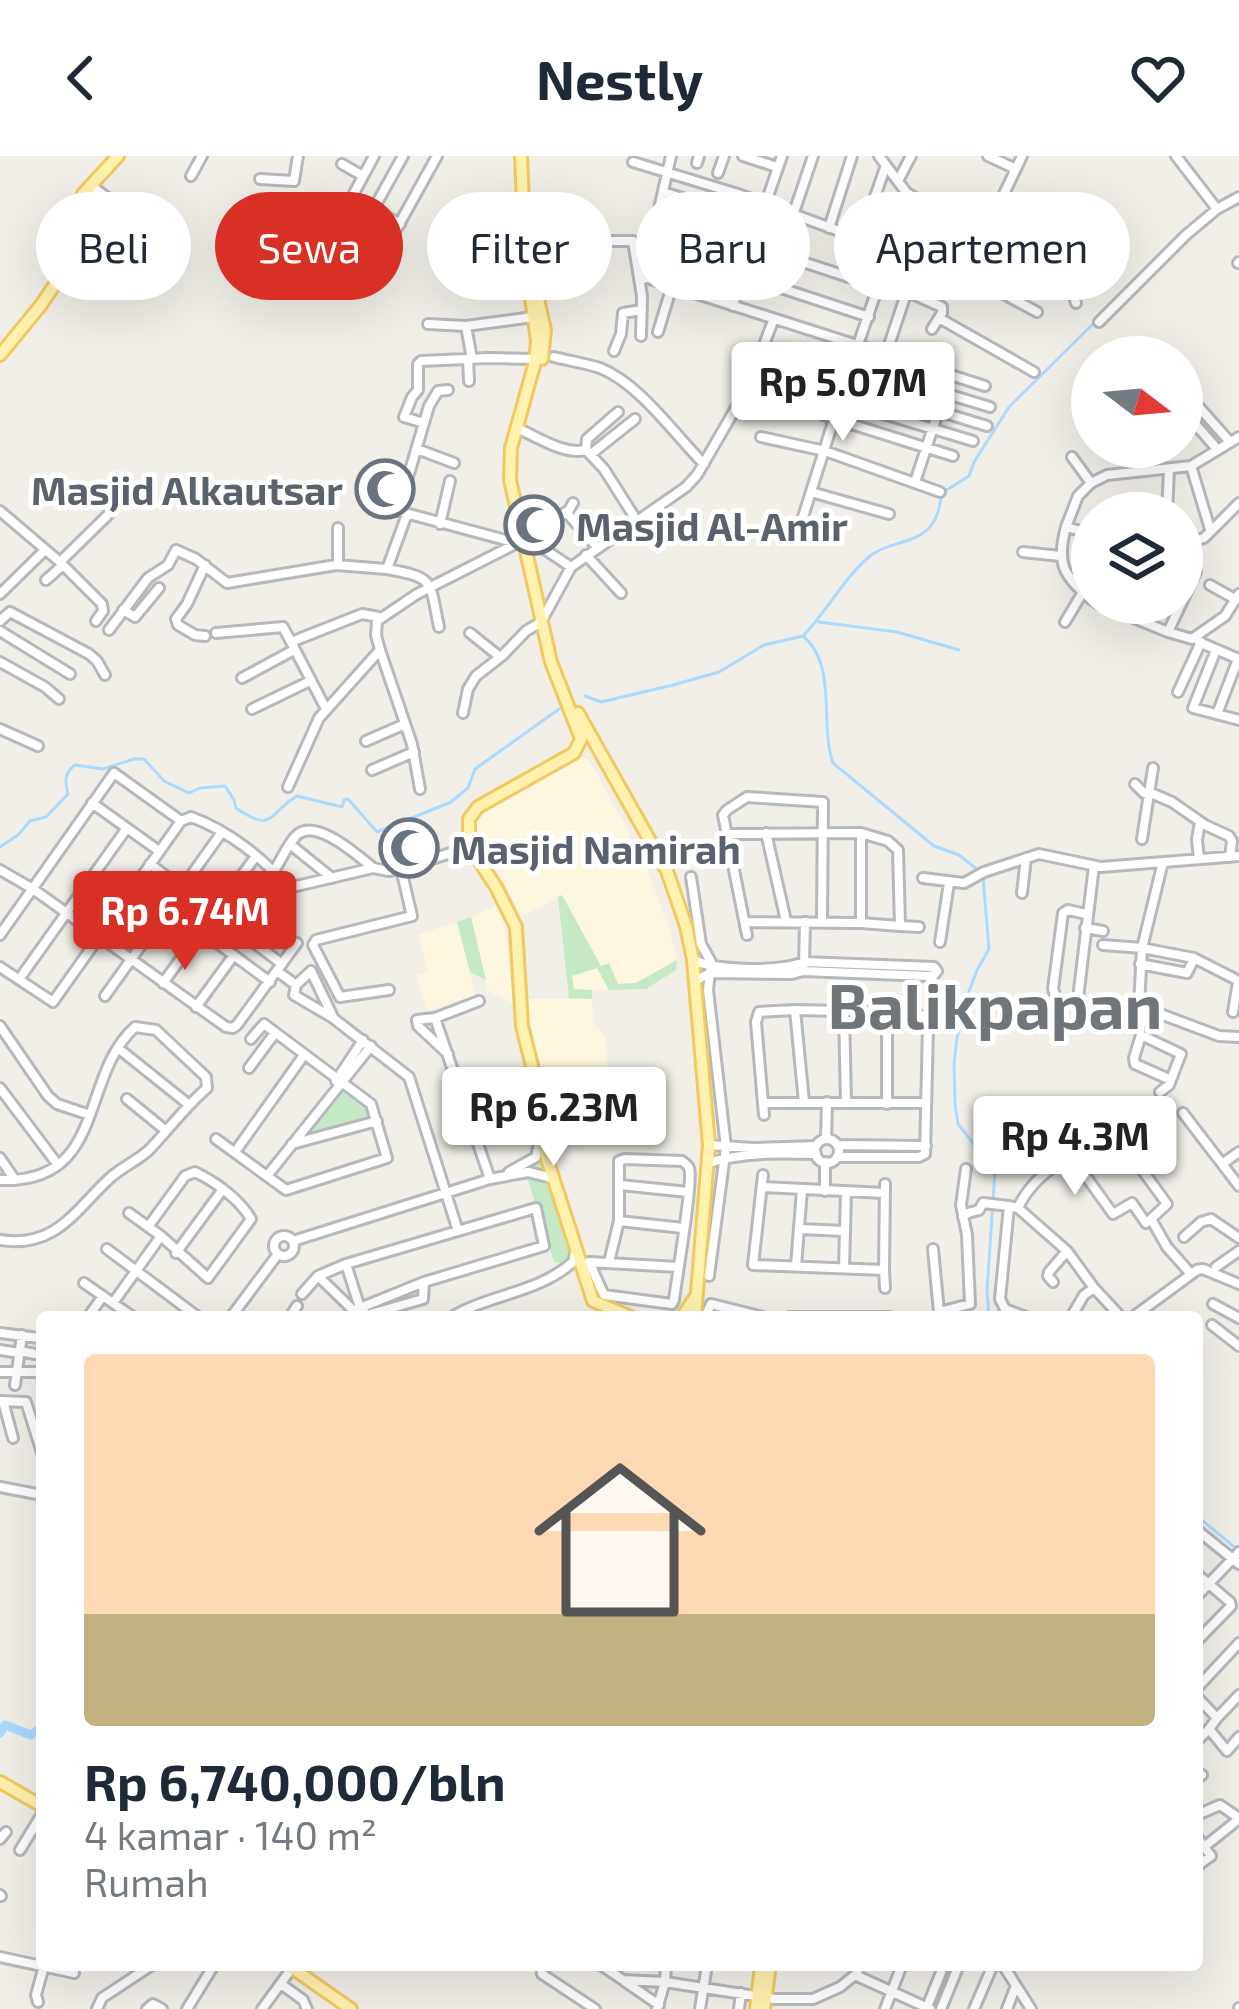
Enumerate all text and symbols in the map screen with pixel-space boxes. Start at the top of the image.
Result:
icon: back [48,45,114,111]
icon: heart [1125,45,1191,111]
text: Nestly [536,46,703,111]
chip: Beli [36,192,191,300]
chip: Sewa [215,192,403,300]
chip: Filter [427,192,612,300]
chip: Baru [636,192,810,300]
chip: Apartemen [834,192,1130,300]
north arrow [1071,336,1203,468]
map controls [1071,336,1203,624]
pin: Rp 5.07M [719,342,967,444]
text: Rp 5.07M [759,357,928,404]
mosque icon: Masjid Alkautsar [354,458,416,520]
place label: Masjid Alkautsar [31,466,343,513]
button: layers [1071,492,1203,624]
mosque icon: Masjid Al-Amir [503,494,565,556]
place label: Masjid Al-Amir [576,502,848,549]
mosque icon: Masjid Namirah [378,817,440,879]
place label: Masjid Namirah [451,825,741,872]
pin: Rp 6.74M [61,871,309,973]
text: Rp 6.74M [100,886,270,933]
district label: Balikpapan [828,966,1162,1042]
pin: Rp 6.23M [430,1067,678,1169]
text: Rp 6.23M [469,1082,639,1129]
pin: Rp 4.3M [964,1096,1186,1198]
text: Rp 4.3M [1000,1111,1150,1158]
icon: home [512,1432,728,1648]
text: Rp 6,740,000/bln [84,1750,506,1811]
text: 4 kamar · 140 m² [84,1811,377,1858]
text: Rumah [84,1858,209,1905]

